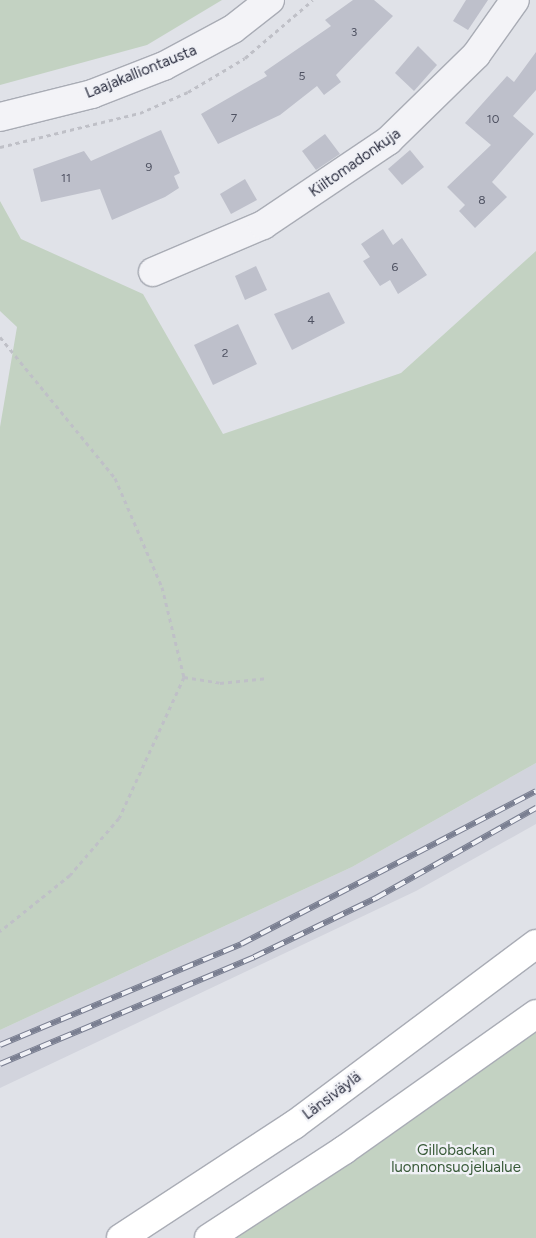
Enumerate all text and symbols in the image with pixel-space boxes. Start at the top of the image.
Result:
house number: 3 [351,26,357,40]
street label: Laajakalliontausta [83,41,199,103]
house number: 5 [299,70,305,84]
house number: 7 [231,112,237,126]
house number: 10 [487,113,499,127]
street label: Kiiltomadonkuja [306,125,404,201]
house number: 9 [146,161,152,175]
house number: 11 [61,172,71,186]
house number: 8 [478,194,486,208]
house number: 6 [392,261,398,275]
house number: 4 [307,314,315,328]
house number: 2 [222,347,228,361]
street label: Länsiväylä [299,1068,365,1124]
park label: Gillobackan luonnonsuojelualue [391,1141,521,1176]

